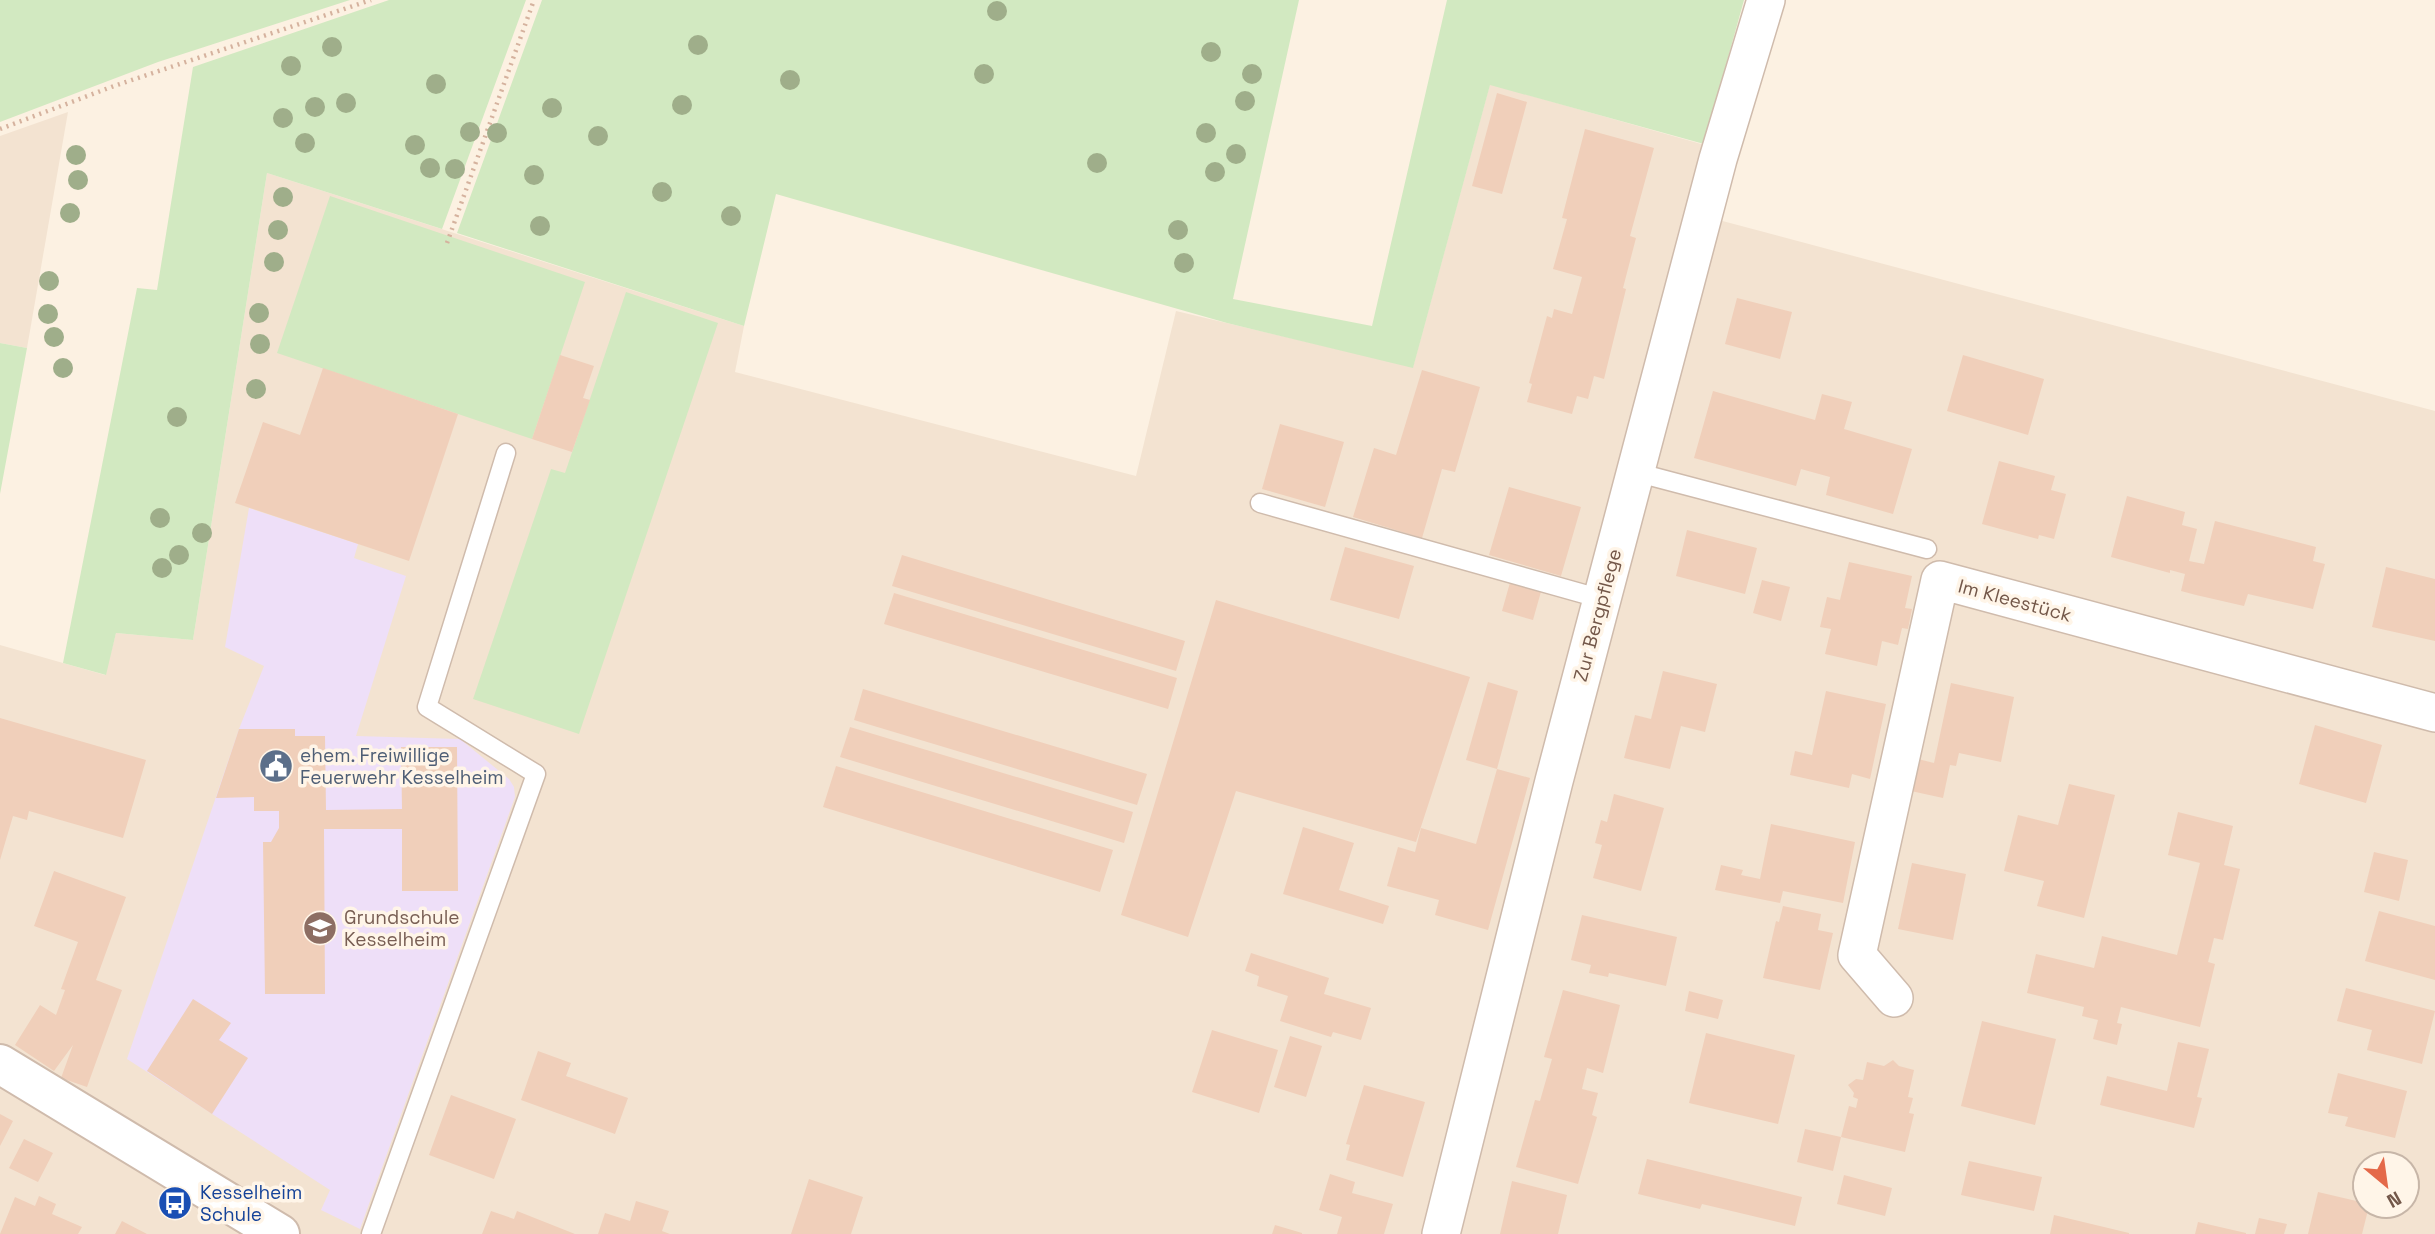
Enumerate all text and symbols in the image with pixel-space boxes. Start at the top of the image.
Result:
street label: Zur Bergpflege [1568,546,1627,684]
street label: Im Kleestück [1955,573,2074,628]
place label: ehem. Freiwillige Feuerwehr Kesselheim [300,743,504,790]
public building icon: ehem. Freiwillige Feuerwehr Kesselheim [257,747,295,785]
place label: Grundschule Kesselheim [344,905,460,952]
school or university icon: Grundschule Kesselheim [301,909,339,947]
north arrow [2351,1150,2421,1220]
place label: Kesselheim Schule [200,1180,302,1227]
bus stop icon: Kesselheim Schule [156,1184,194,1222]
text: N [2382,1185,2406,1213]

